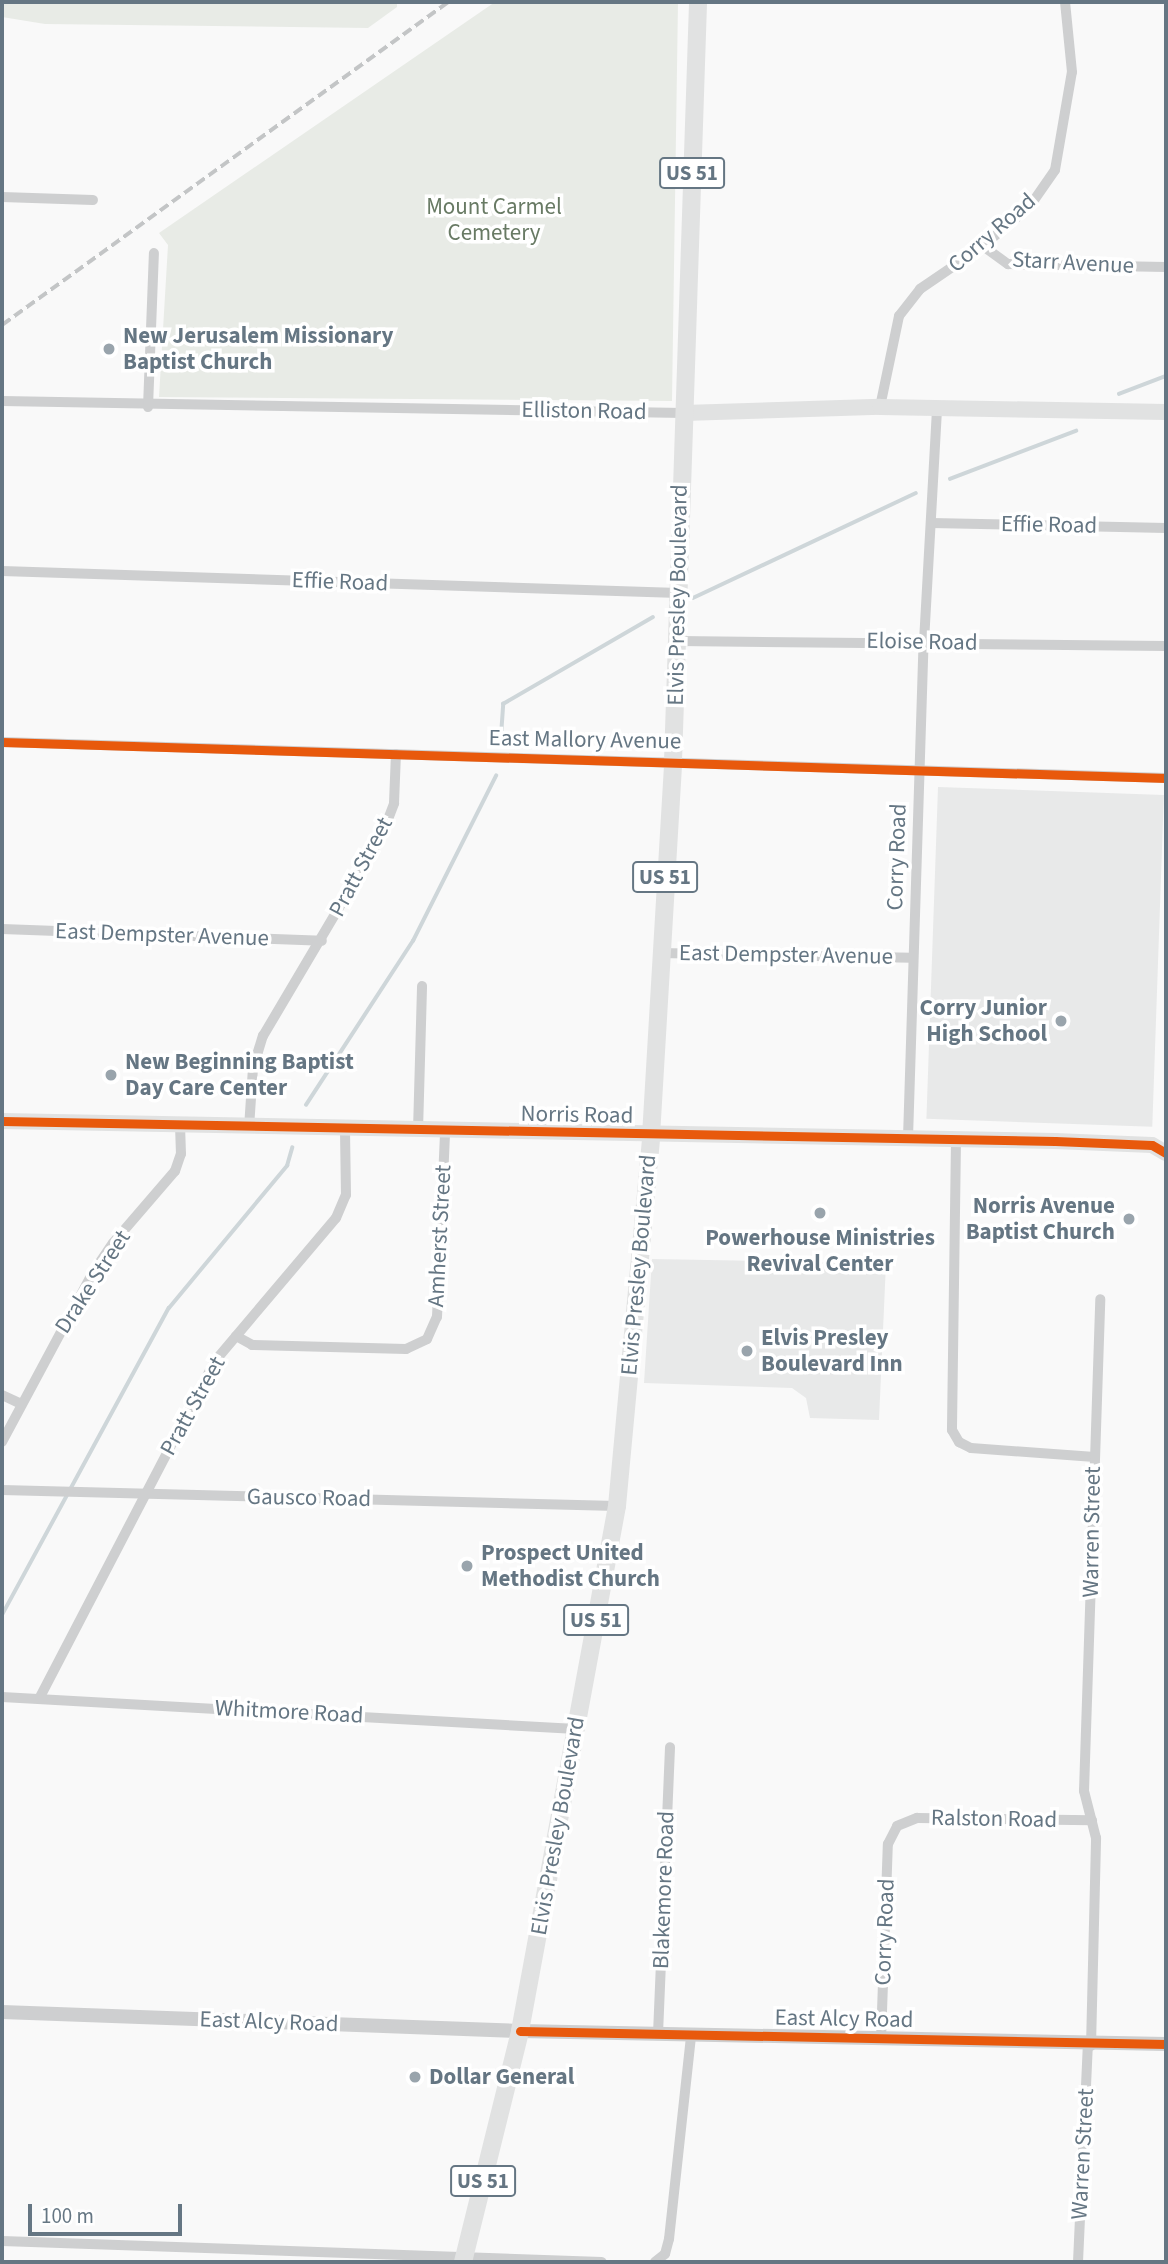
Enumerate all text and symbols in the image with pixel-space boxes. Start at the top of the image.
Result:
road number: US 51 [659,156,725,190]
street label: Corry Road [943,188,1041,278]
park label: Mount Carmel Cemetery [426,193,562,247]
street label: Starr Avenue [1011,246,1135,280]
place label: New Jerusalem Missionary Baptist Church [123,322,393,376]
marker: New Jerusalem Missionary Baptist Church [101,341,117,357]
street label: Elliston Road [521,396,647,426]
street label: Elvis Presley Boulevard [662,484,694,706]
street label: Effie Road [1001,510,1097,540]
street label: Effie Road [291,567,389,597]
street label: Eloise Road [866,627,978,657]
street label: East Mallory Avenue [488,725,682,755]
street label: Corry Road [881,803,913,911]
street label: Pratt Street [323,812,399,922]
road number: US 51 [632,860,698,894]
street label: East Dempster Avenue [55,917,269,953]
street label: East Dempster Avenue [679,939,893,971]
place label: Corry Junior High School [920,994,1047,1048]
marker: Corry Junior High School [1053,1013,1069,1029]
place label: New Beginning Baptist Day Care Center [125,1048,354,1102]
marker: New Beginning Baptist Day Care Center [103,1067,119,1083]
street label: Norris Road [520,1100,634,1130]
street label: Elvis Presley Boulevard [616,1153,662,1377]
street label: Amherst Street [422,1164,458,1308]
place label: Norris Avenue Baptist Church [966,1192,1115,1246]
marker: Powerhouse Ministries Revival Center [812,1205,828,1221]
marker: Norris Avenue Baptist Church [1121,1211,1137,1227]
place label: Powerhouse Ministries Revival Center [705,1224,935,1278]
street label: Drake Street [49,1225,137,1339]
place label: Elvis Presley Boulevard Inn [761,1324,903,1378]
marker: Elvis Presley Boulevard Inn [739,1343,755,1359]
street label: Pratt Street [154,1352,232,1460]
street label: Warren Street [1077,1466,1107,1598]
street label: Gausco Road [247,1483,371,1513]
place label: Prospect United Methodist Church [481,1539,660,1593]
marker: Prospect United Methodist Church [459,1558,475,1574]
road number: US 51 [563,1602,629,1638]
street label: Whitmore Road [214,1694,364,1730]
street label: Elvis Presley Boulevard [525,1715,591,1937]
street label: Ralston Road [931,1804,1057,1834]
street label: Blakemore Road [647,1811,681,1969]
street label: Corry Road [869,1878,901,1986]
street label: East Alcy Road [774,2004,914,2034]
street label: East Alcy Road [199,2006,339,2038]
place label: Dollar General [429,2063,574,2091]
marker: Dollar General [407,2069,423,2085]
street label: Warren Street [1066,2088,1100,2220]
road number: US 51 [450,2164,516,2198]
scale bar [32,2190,186,2234]
text: 100 m [41,2201,94,2231]

